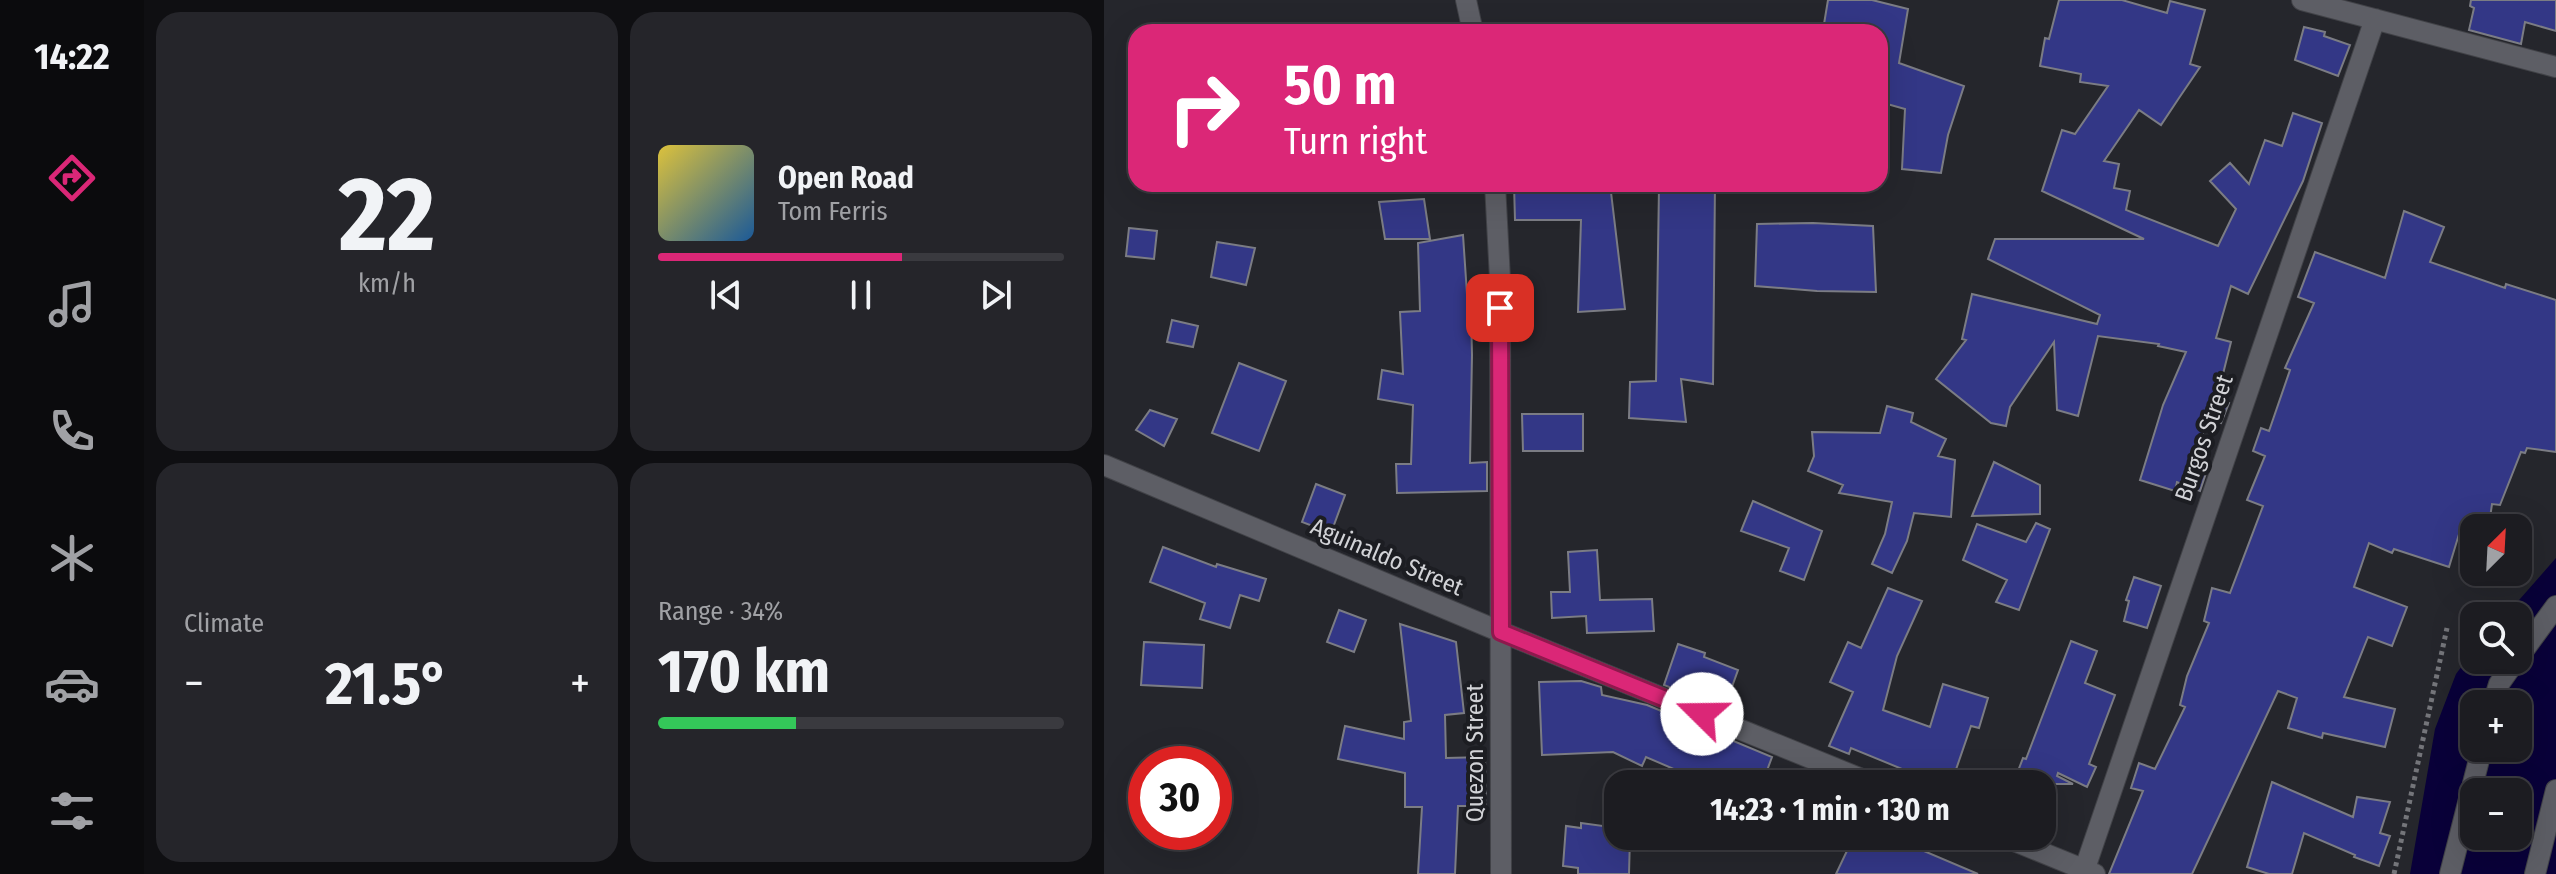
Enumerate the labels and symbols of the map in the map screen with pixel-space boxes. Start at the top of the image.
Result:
pin [1466,274,1534,342]
street label: Burgos Street [2169,371,2239,505]
street label: Aguinaldo Street [1307,512,1468,602]
north arrow [2460,514,2532,586]
position arrow [1660,672,1744,756]
street label: Quezon Street [1461,684,1489,822]
speed limit sign: 30 [1128,746,1232,850]

